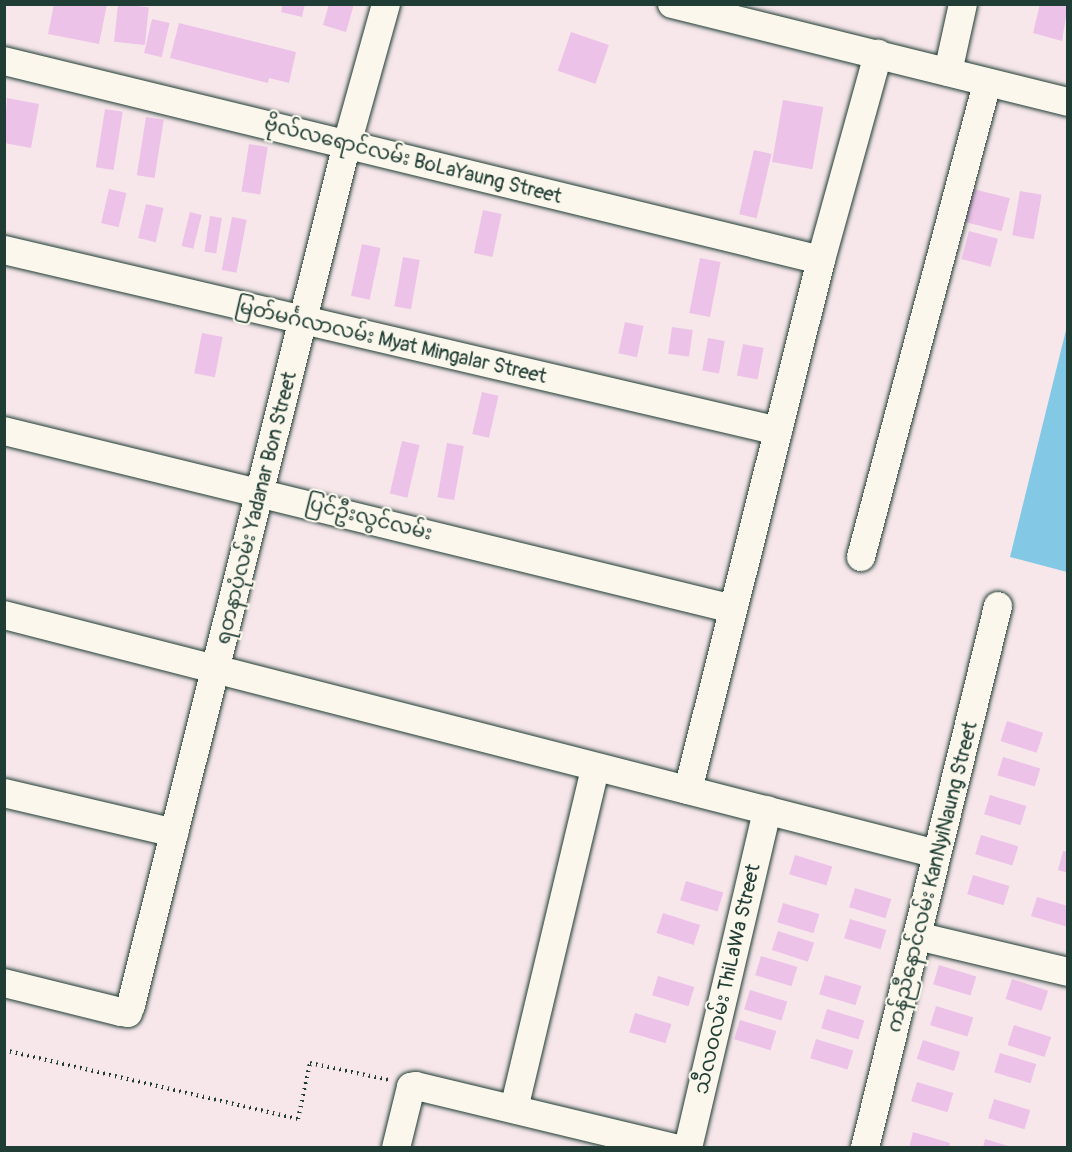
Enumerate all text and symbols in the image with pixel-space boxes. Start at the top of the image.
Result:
street label: ဗိုလ်လရောင်လမ်း BoLaYaung Street [262,111,564,209]
street label: မြတ်မင်္ဂလာလမ်း Myat Mingalar Street [233,293,549,389]
street label: ရတနာပုံလမ်း Yadanar Bon Street [210,369,302,647]
street label: ပြင်ဦးလွင်လမ်း [303,491,435,545]
street label: ကန်ညီနောင်လမ်း KanNyiNaung Street [882,719,982,1035]
street label: သီလဝလမ်း ThiLaWa Street [689,862,765,1096]

